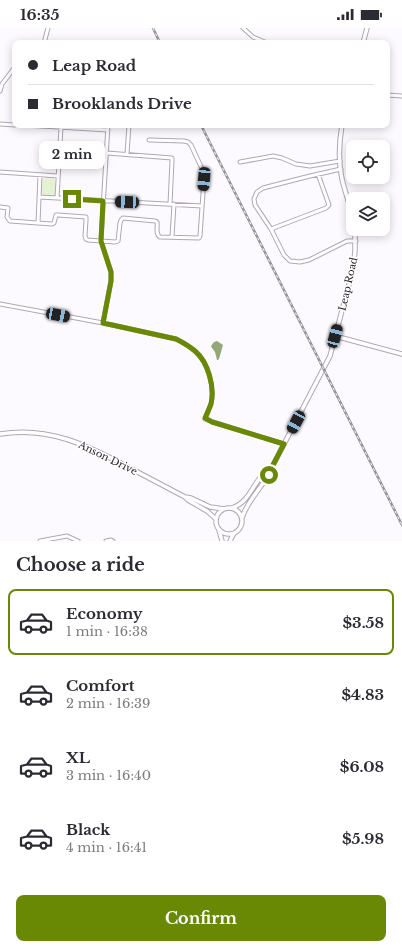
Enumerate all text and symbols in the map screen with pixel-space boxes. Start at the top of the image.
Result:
text: 16:35 [20,5,59,24]
text: Leap Road [52,56,136,75]
text: Brooklands Drive [52,94,192,113]
map controls [346,140,390,236]
button: locate [346,140,390,184]
callout: 2 min [39,141,105,169]
text: 2 min [52,146,92,163]
car [197,167,211,191]
route end [63,190,81,208]
button: layers [346,192,390,236]
car [115,196,139,208]
street label: Leap Road [336,256,361,312]
car [45,307,71,323]
car [326,323,344,349]
car [285,409,307,435]
street label: Anson Drive [75,438,140,478]
route start [260,466,278,484]
text: Choose a ride [16,554,145,576]
icon: car [18,604,54,640]
text: Economy [66,604,143,623]
text: $3.58 [342,613,384,632]
text: 1 min · 16:38 [66,623,148,640]
icon: car [18,676,54,712]
text: Comfort [66,676,134,695]
text: $4.83 [341,685,384,704]
text: 2 min · 16:39 [66,695,150,712]
icon: car [18,748,54,784]
text: XL [66,748,90,767]
text: $6.08 [340,757,384,776]
text: 3 min · 16:40 [66,767,151,784]
icon: car [18,820,54,856]
text: Black [66,820,110,839]
text: $5.98 [342,829,384,848]
text: 4 min · 16:41 [66,839,147,856]
button: Confirm [16,895,386,941]

